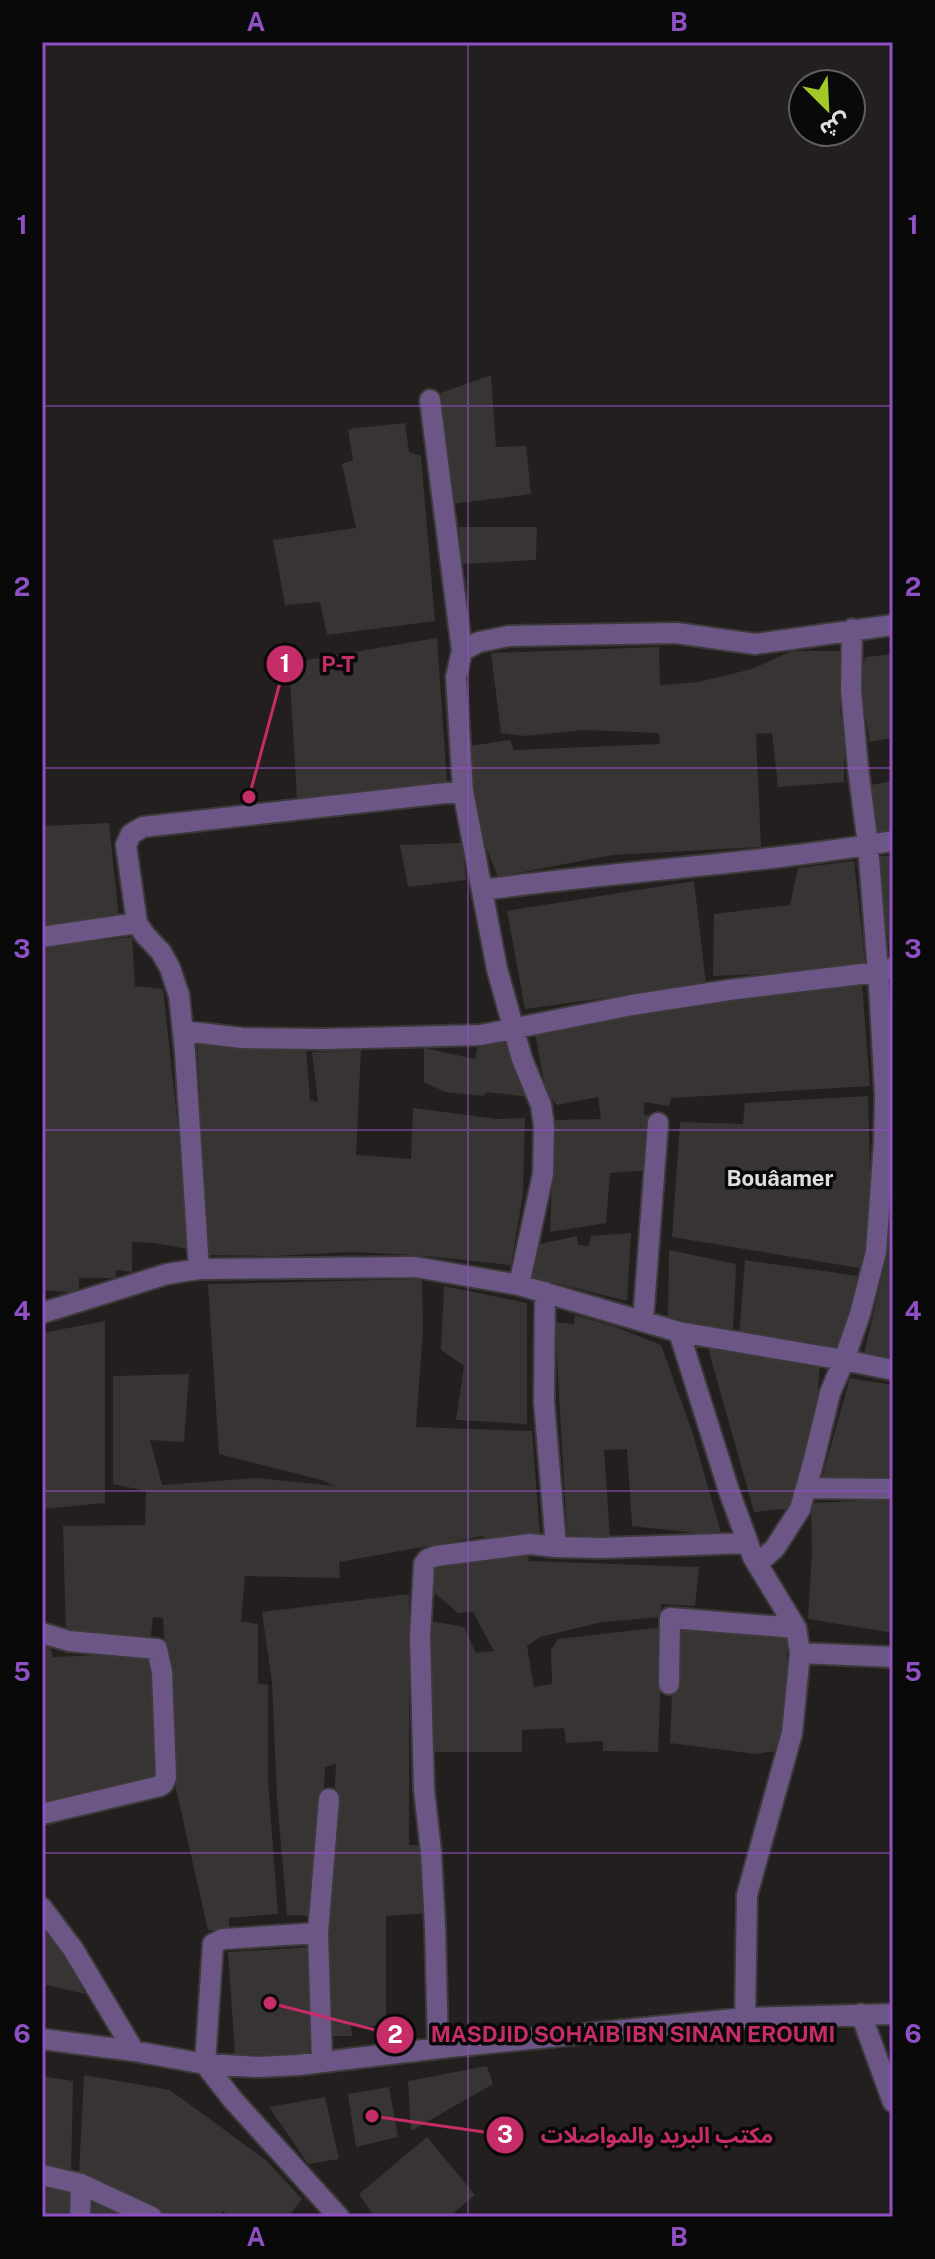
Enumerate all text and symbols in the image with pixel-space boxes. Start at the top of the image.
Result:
text: A [247,6,266,37]
text: B [670,6,688,37]
north arrow [787,68,867,148]
text: ش [816,108,854,144]
text: 1 [16,209,28,240]
text: 1 [907,209,919,240]
text: 2 [14,571,30,602]
text: 2 [905,571,921,602]
callout: P-T [265,641,371,687]
text: 1 [280,649,290,677]
text: P-T [321,651,355,677]
text: 3 [13,933,31,964]
text: 3 [904,933,922,964]
district label: Bouâamer [726,1165,834,1191]
text: 4 [13,1295,31,1326]
text: 4 [904,1295,922,1326]
text: 5 [13,1656,31,1687]
text: 5 [904,1656,922,1687]
callout: MASDJID SOHAIB IBN SINAN EROUMI [375,2012,851,2058]
text: 6 [13,2018,31,2049]
text: 6 [904,2018,922,2049]
text: 2 [387,2020,403,2048]
text: MASDJID SOHAIB IBN SINAN EROUMI [431,2021,835,2047]
callout: مكتب البريد والمواصلات [485,2112,789,2158]
text: 3 [497,2120,513,2148]
text: مكتب البريد والمواصلات [541,2122,773,2148]
text: A [247,2221,266,2252]
text: B [670,2221,688,2252]

